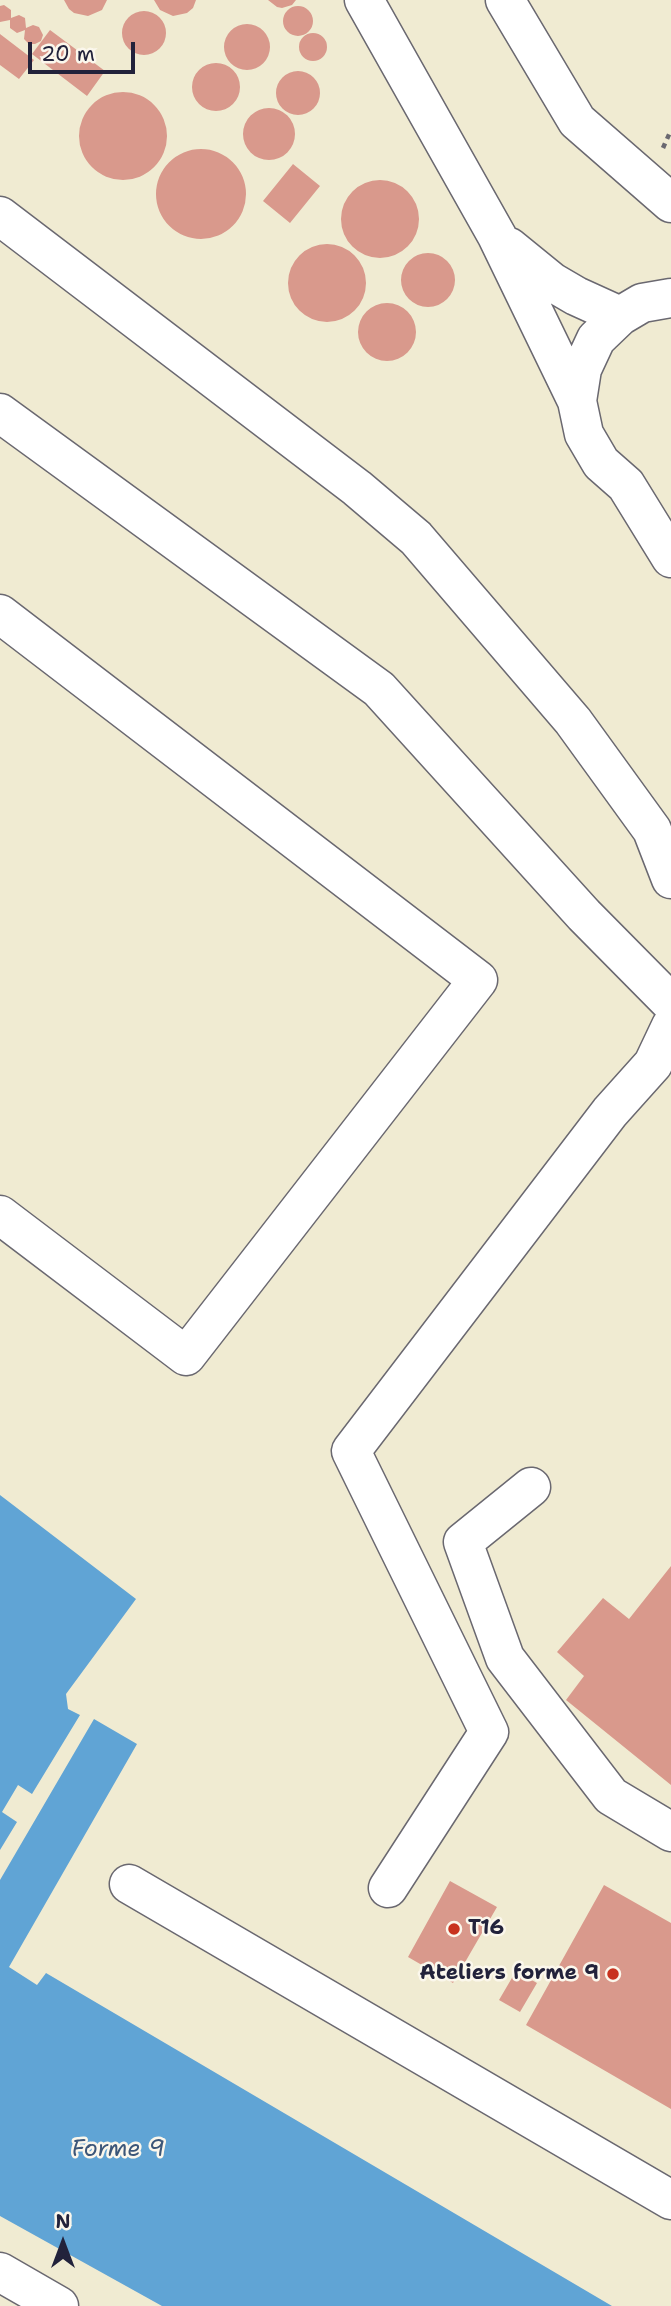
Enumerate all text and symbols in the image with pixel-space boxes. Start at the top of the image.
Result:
scale bar [32,28,138,72]
text: 20 m [41,40,95,68]
place label: T16 [468,1916,504,1942]
marker: T16 [446,1921,462,1937]
place label: Ateliers forme 9 [420,1961,599,1987]
marker: Ateliers forme 9 [605,1966,621,1982]
water label: Forme 9 [72,2136,164,2164]
north arrow [28,2208,98,2278]
text: N [55,2209,71,2234]

